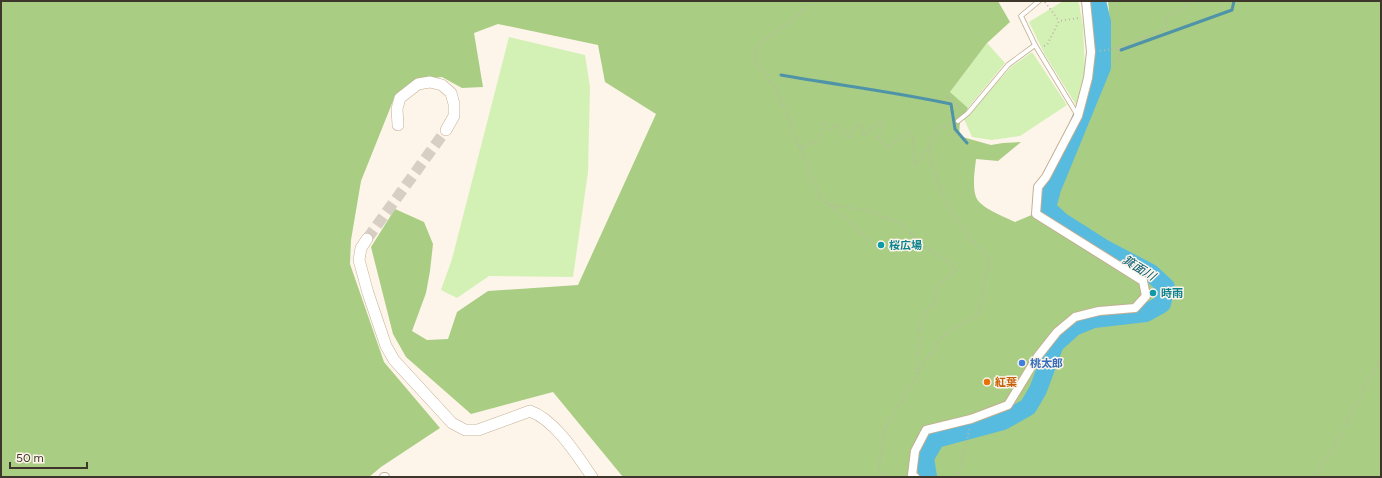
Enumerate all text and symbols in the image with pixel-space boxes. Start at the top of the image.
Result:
place label: 桜広場 [889,239,922,252]
marker: 桜広場 [876,240,886,250]
water label: 箕面川 [1120,253,1160,285]
place label: 時雨 [1161,287,1183,300]
marker: 時雨 [1148,288,1158,298]
place label: 桃太郎 [1030,357,1063,370]
marker: 桃太郎 [1017,358,1027,368]
place label: 紅葉 [995,376,1017,389]
marker: 紅葉 [982,377,992,387]
scale bar [10,444,87,470]
text: 50 m [16,451,44,465]

